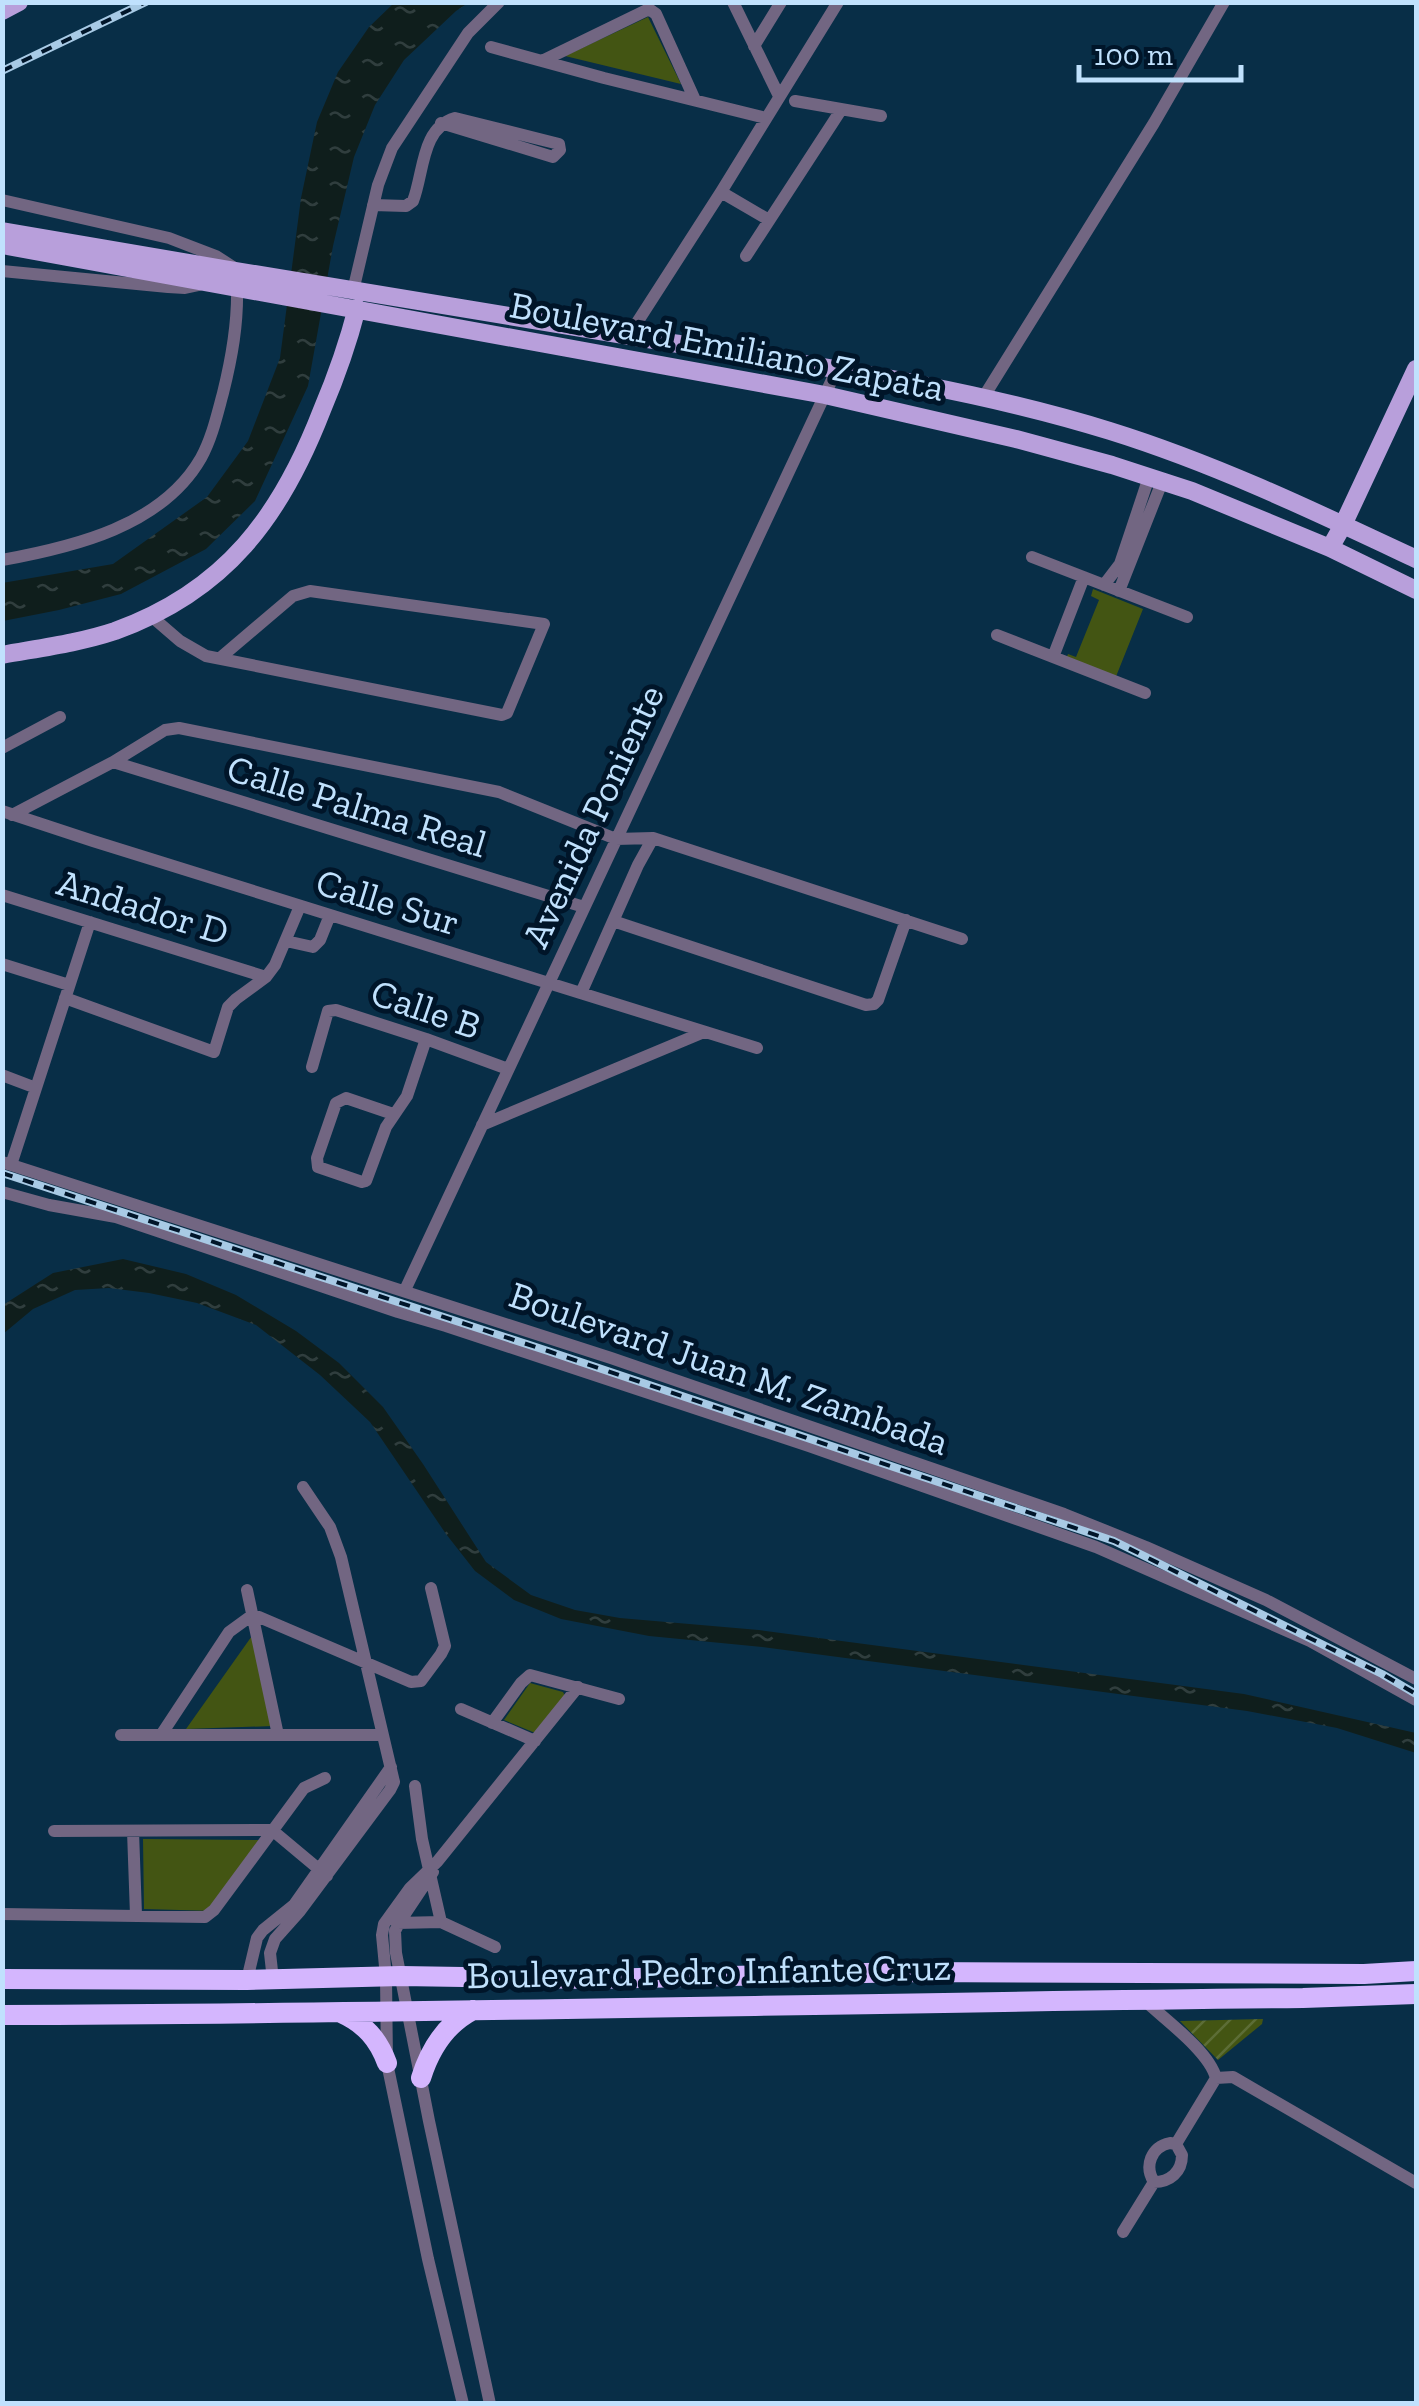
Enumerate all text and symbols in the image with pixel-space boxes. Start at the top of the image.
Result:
scale bar [1079,20,1242,82]
text: 100 m [1094,37,1173,73]
street label: Boulevard Emiliano Zapata [506,281,948,411]
street label: Avenida Poniente [512,678,674,954]
street label: Calle Palma Real [222,745,492,867]
street label: Calle Sur [311,858,465,946]
street label: Andador D [52,859,234,955]
street label: Calle B [365,969,487,1049]
street label: Boulevard Juan M. Zambada [503,1271,955,1465]
street label: Boulevard Pedro Infante Cruz [466,1944,952,1998]

